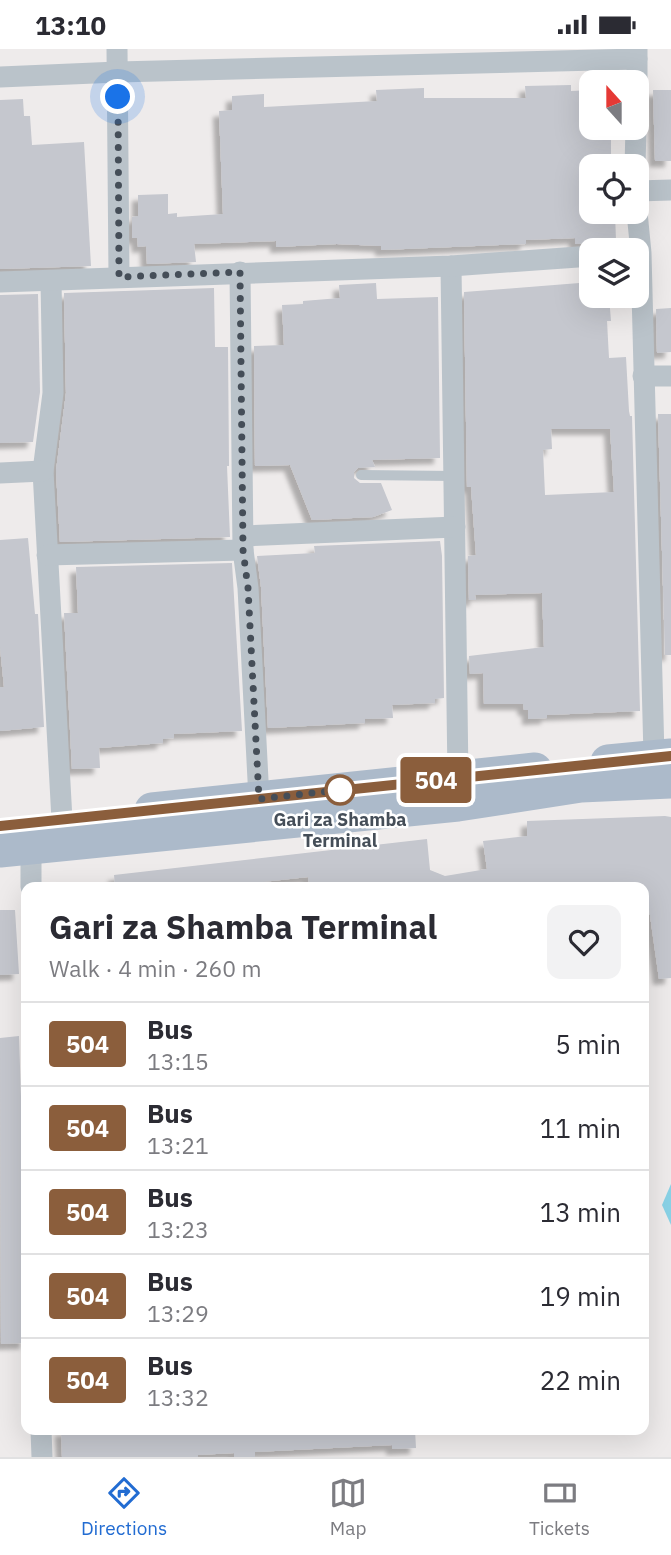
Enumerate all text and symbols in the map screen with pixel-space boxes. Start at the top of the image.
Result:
text: 13:10 [35,8,106,42]
north arrow [579,70,649,140]
map controls [579,70,649,308]
your location [100,79,135,114]
button: locate [579,154,649,224]
button: layers [579,238,649,308]
line badge: 504 [396,757,476,803]
text: 504 [414,764,458,796]
marker: Gari za Shamba Terminal [325,775,355,805]
place label: Gari za Shamba Terminal [273,808,407,852]
text: Gari za Shamba Terminal [49,905,437,948]
button: heart [547,905,621,979]
text: Walk · 4 min · 260 m [49,953,262,983]
text: Bus [147,1012,193,1046]
text: 5 min [555,1027,621,1061]
text: 504 [66,1028,109,1060]
text: 13:15 [147,1046,209,1076]
text: Bus [147,1096,193,1130]
text: 11 min [540,1111,621,1145]
text: 504 [66,1112,109,1144]
text: 13:21 [147,1130,209,1160]
text: Bus [147,1180,193,1214]
text: 13 min [540,1195,621,1229]
text: 504 [66,1196,109,1228]
text: 13:23 [147,1214,209,1244]
text: Bus [147,1264,193,1298]
text: 19 min [540,1279,621,1313]
text: 504 [66,1280,109,1312]
text: 13:29 [147,1298,209,1328]
text: Bus [147,1348,193,1382]
text: 22 min [540,1363,621,1397]
text: 504 [66,1364,109,1396]
text: 13:32 [147,1382,209,1412]
tab: Directions [81,1474,167,1540]
tab: Map [329,1474,367,1540]
tab: Tickets [529,1474,590,1540]

